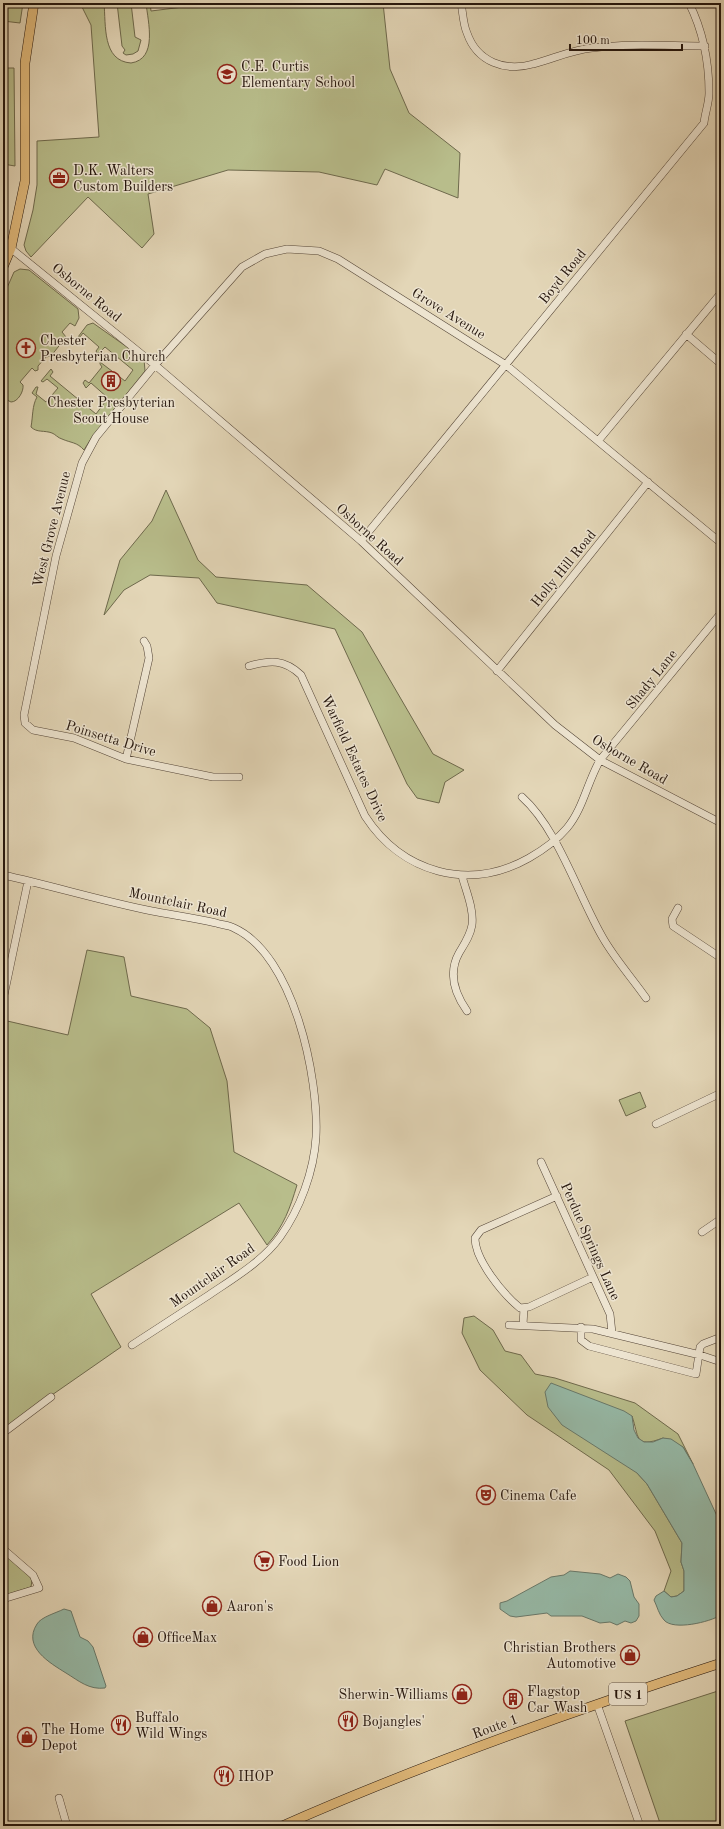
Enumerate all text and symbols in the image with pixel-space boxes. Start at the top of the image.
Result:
scale bar [570,26,682,52]
text: 100 m [576,35,610,47]
place label: C.E. Curtis Elementary School [241,60,355,90]
school or university icon: C.E. Curtis Elementary School [216,63,238,85]
place label: D.K. Walters Custom Builders [73,164,173,194]
office icon: D.K. Walters Custom Builders [48,167,70,189]
street label: Boyd Road [537,247,589,307]
street label: Osborne Road [49,261,124,325]
street label: Grove Avenue [409,286,488,342]
place label: Chester Presbyterian Church [40,334,166,364]
church icon: Chester Presbyterian Church [15,337,37,359]
building icon: Chester Presbyterian Scout House [100,370,122,392]
place label: Chester Presbyterian Scout House [47,396,176,426]
street label: West Grove Avenue [31,470,73,589]
street label: Osborne Road [333,501,406,568]
street label: Holly Hill Road [529,528,599,610]
street label: Shady Lane [624,647,680,712]
street label: Warfield Estates Drive [319,693,390,824]
street label: Poinsetta Drive [64,719,158,759]
street label: Osborne Road [589,733,670,787]
street label: Mountclair Road [127,886,228,920]
street label: Perdue Springs Lane [558,1181,622,1302]
street label: Mountclair Road [168,1241,258,1310]
theatre icon: Cinema Cafe [475,1484,497,1506]
place label: Cinema Cafe [500,1489,576,1503]
supermarket icon: Food Lion [253,1550,275,1572]
place label: Food Lion [278,1555,340,1569]
shop icon: Aaron's [201,1595,223,1617]
place label: Aaron's [226,1600,273,1614]
shop icon: OfficeMax [132,1626,154,1648]
place label: OfficeMax [157,1631,217,1645]
place label: Christian Brothers Automotive [503,1641,616,1671]
shop icon: Christian Brothers Automotive [619,1644,641,1666]
shop icon: Sherwin-Williams [451,1683,473,1705]
road number: US 1 [609,1683,647,1705]
place label: Flagstop Car Wash [527,1685,588,1715]
place label: Sherwin-Williams [339,1688,448,1702]
building icon: Flagstop Car Wash [502,1688,524,1710]
restaurant icon: Bojangles' [337,1710,359,1732]
place label: Buffalo Wild Wings [135,1711,207,1741]
street label: Route 1 [470,1712,520,1742]
restaurant icon: Buffalo Wild Wings [110,1714,132,1736]
place label: Bojangles' [362,1715,425,1729]
place label: The Home Depot [41,1723,105,1753]
shop icon: The Home Depot [16,1726,38,1748]
restaurant icon: IHOP [213,1765,235,1787]
place label: IHOP [238,1770,274,1784]

